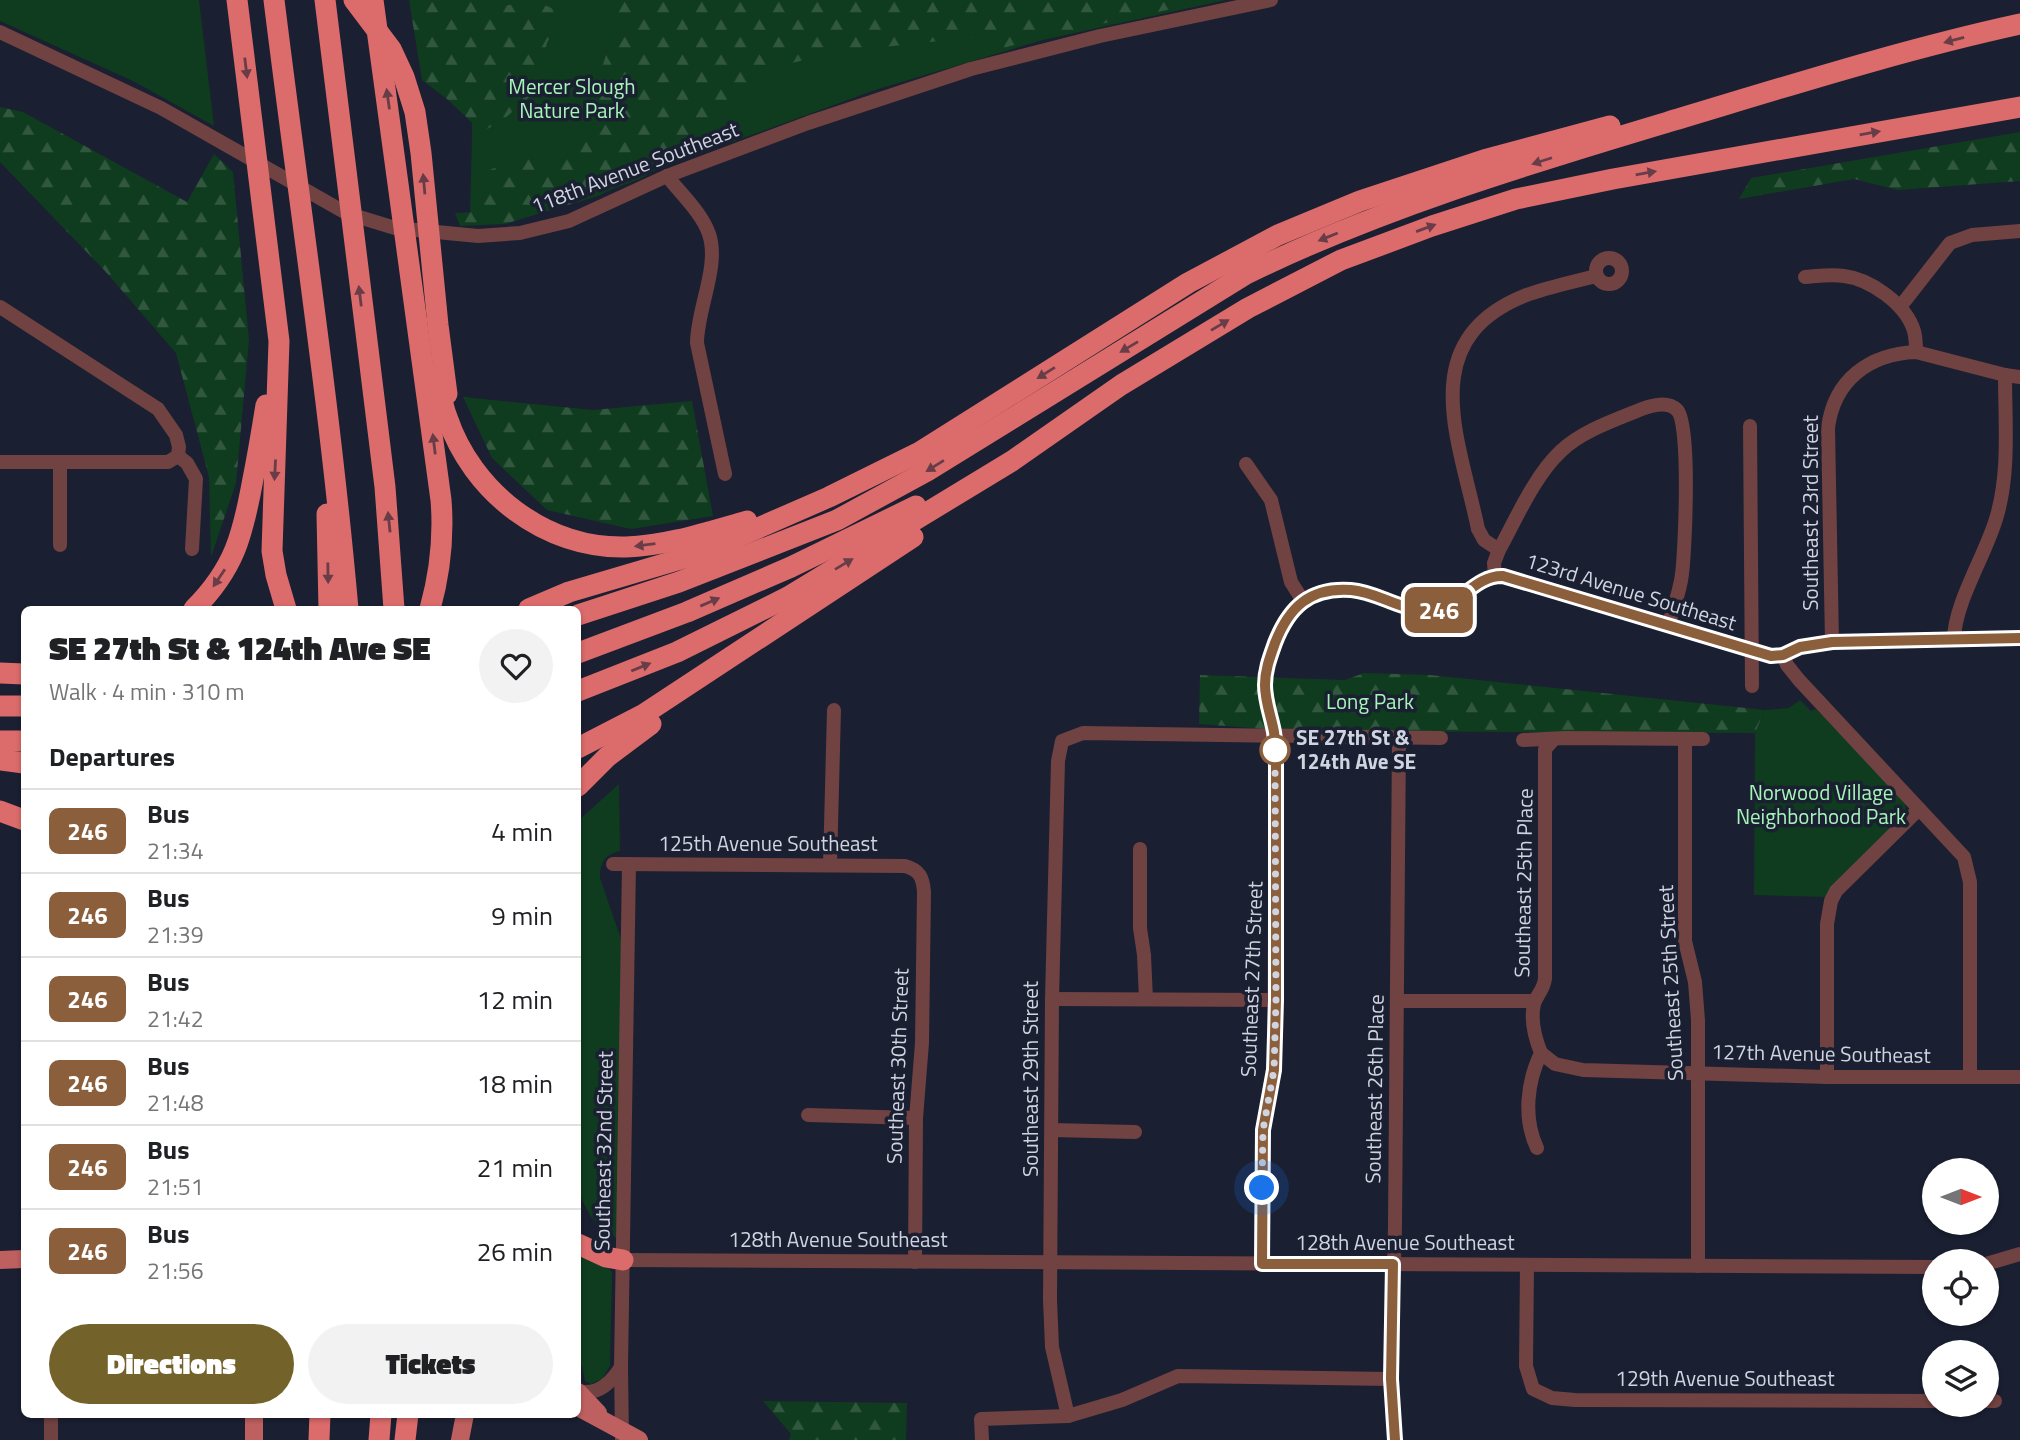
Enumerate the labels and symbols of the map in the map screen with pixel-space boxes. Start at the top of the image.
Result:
one-way arrow [1943,35,1965,46]
one-way arrow [240,57,251,79]
park label: Mercer Slough Nature Park [508,70,636,126]
one-way arrow [382,88,393,110]
street label: 118th Avenue Southeast [526,113,743,221]
one-way arrow [1859,127,1881,138]
one-way arrow [1531,156,1552,167]
one-way arrow [1635,167,1657,178]
one-way arrow [419,173,430,195]
one-way arrow [1415,222,1436,233]
one-way arrow [1317,231,1338,242]
one-way arrow [355,285,366,307]
one-way arrow [1211,319,1230,331]
one-way arrow [1119,340,1138,353]
one-way arrow [1037,366,1056,379]
street label: Southeast 23rd Street [1794,415,1826,611]
one-way arrow [428,433,439,455]
one-way arrow [269,459,280,481]
one-way arrow [926,460,945,472]
one-way arrow [383,511,394,533]
one-way arrow [634,539,656,550]
street label: 123rd Avenue Southeast [1522,544,1741,639]
one-way arrow [834,558,854,571]
one-way arrow [322,562,334,584]
one-way arrow [213,569,226,588]
line badge: 246 [1399,587,1479,633]
one-way arrow [700,596,720,608]
one-way arrow [631,662,652,673]
park label: Long Park [1326,685,1414,717]
place label: SE 27th St & 124th Ave SE [1296,721,1416,777]
marker: SE 27th St & 124th Ave SE [1260,735,1290,765]
park label: Norwood Village Neighborhood Park [1736,776,1906,832]
street label: Southeast 25th Place [1505,788,1541,978]
street label: 125th Avenue Southeast [658,827,878,859]
street label: Southeast 27th Street [1232,880,1270,1078]
street label: Southeast 25th Street [1649,884,1691,1082]
street label: Southeast 30th Street [878,967,916,1165]
street label: Southeast 29th Street [1014,980,1046,1177]
street label: Southeast 26th Place [1356,994,1392,1184]
street label: 127th Avenue Southeast [1711,1035,1932,1071]
street label: Southeast 32nd Street [585,1050,621,1251]
north arrow [1922,1158,1998,1236]
your location [1244,1170,1279,1205]
street label: 128th Avenue Southeast [728,1223,948,1255]
street label: 128th Avenue Southeast [1295,1226,1515,1258]
street label: 129th Avenue Southeast [1615,1362,1835,1394]

